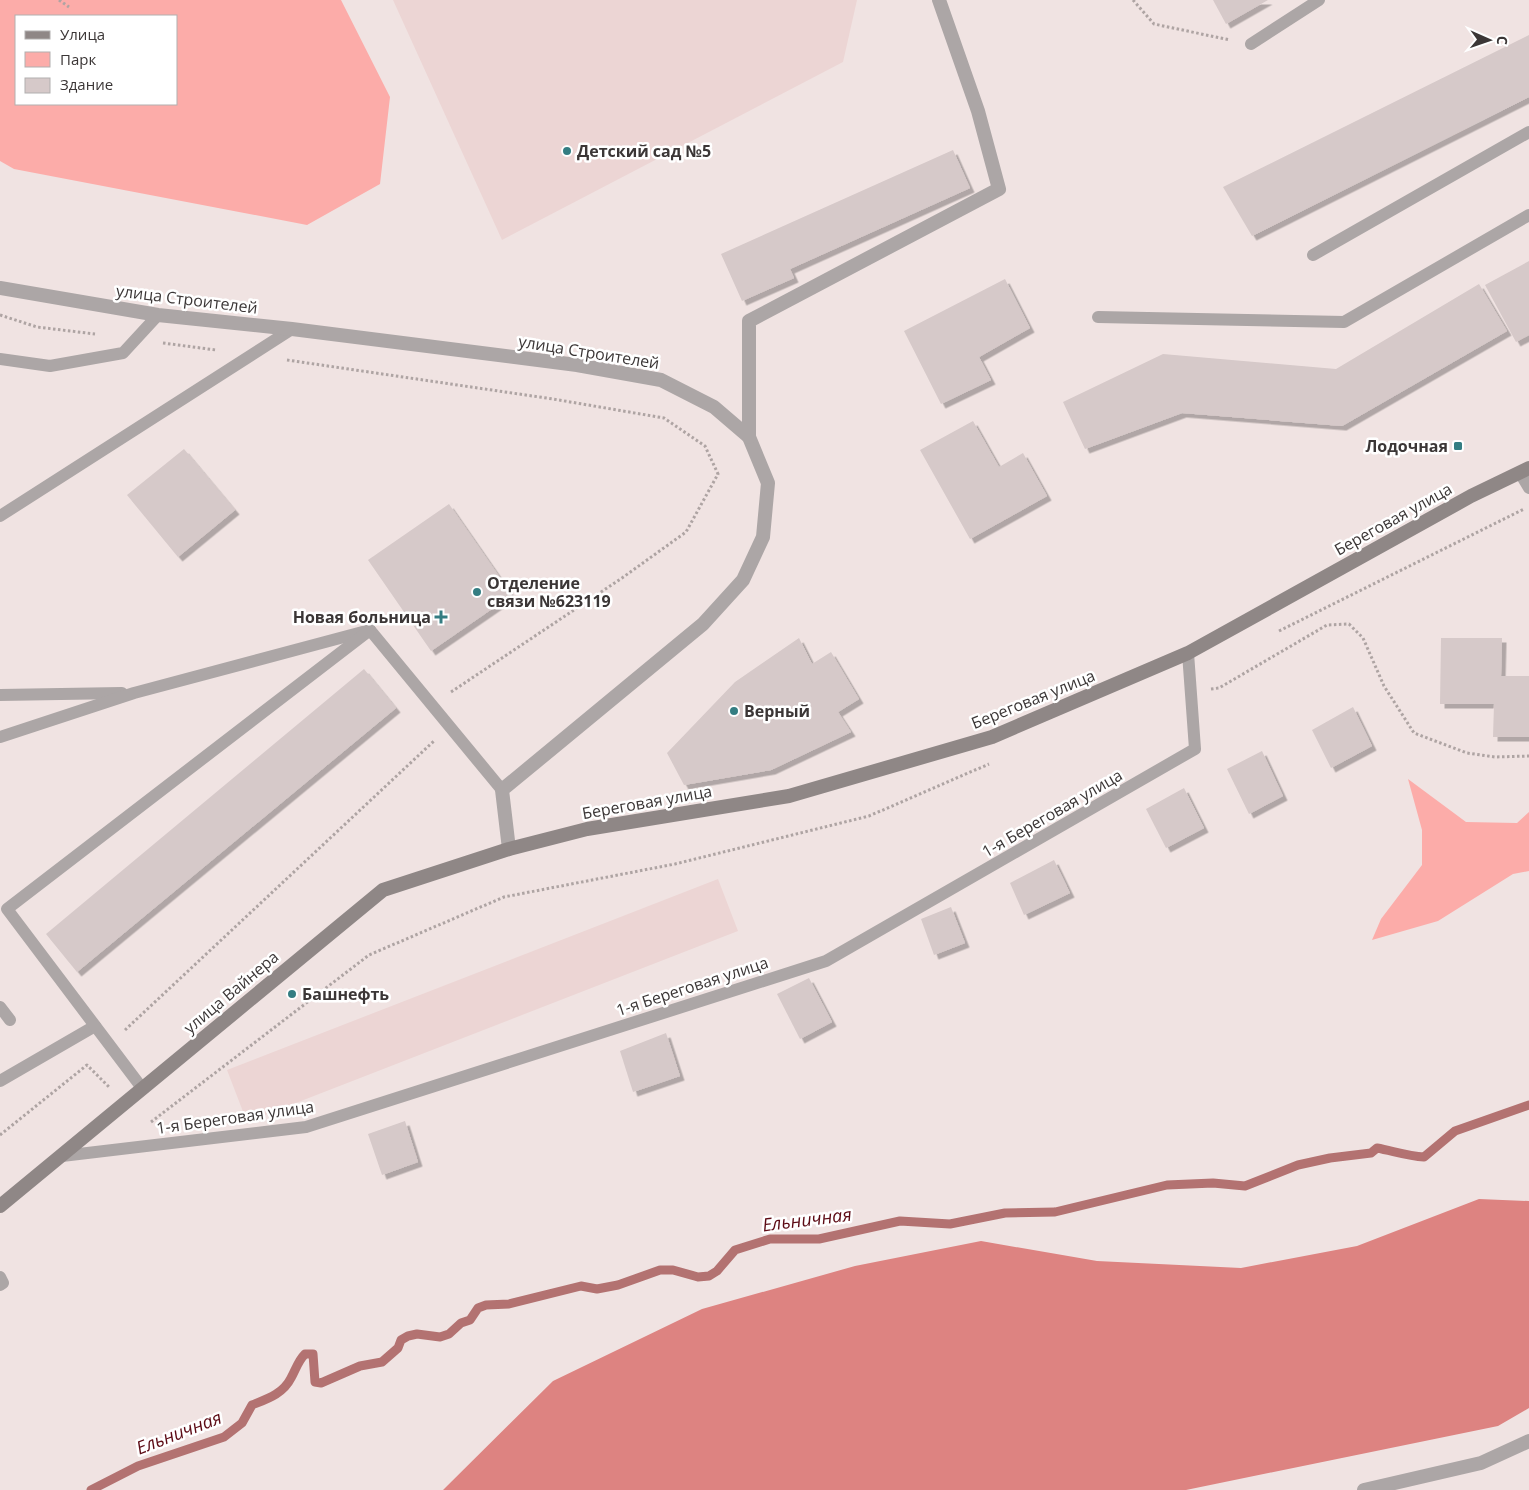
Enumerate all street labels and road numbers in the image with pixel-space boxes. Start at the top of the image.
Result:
street label: улица Строителей [115,279,259,319]
street label: улица Строителей [517,330,661,374]
street label: Береговая улица [1330,478,1456,560]
street label: Береговая улица [968,664,1098,734]
street label: 1-я Береговая улица [978,764,1126,862]
street label: Береговая улица [580,780,714,824]
street label: улица Вайнера [179,946,283,1038]
street label: 1-я Береговая улица [613,951,771,1021]
street label: 1-я Береговая улица [155,1095,315,1139]

